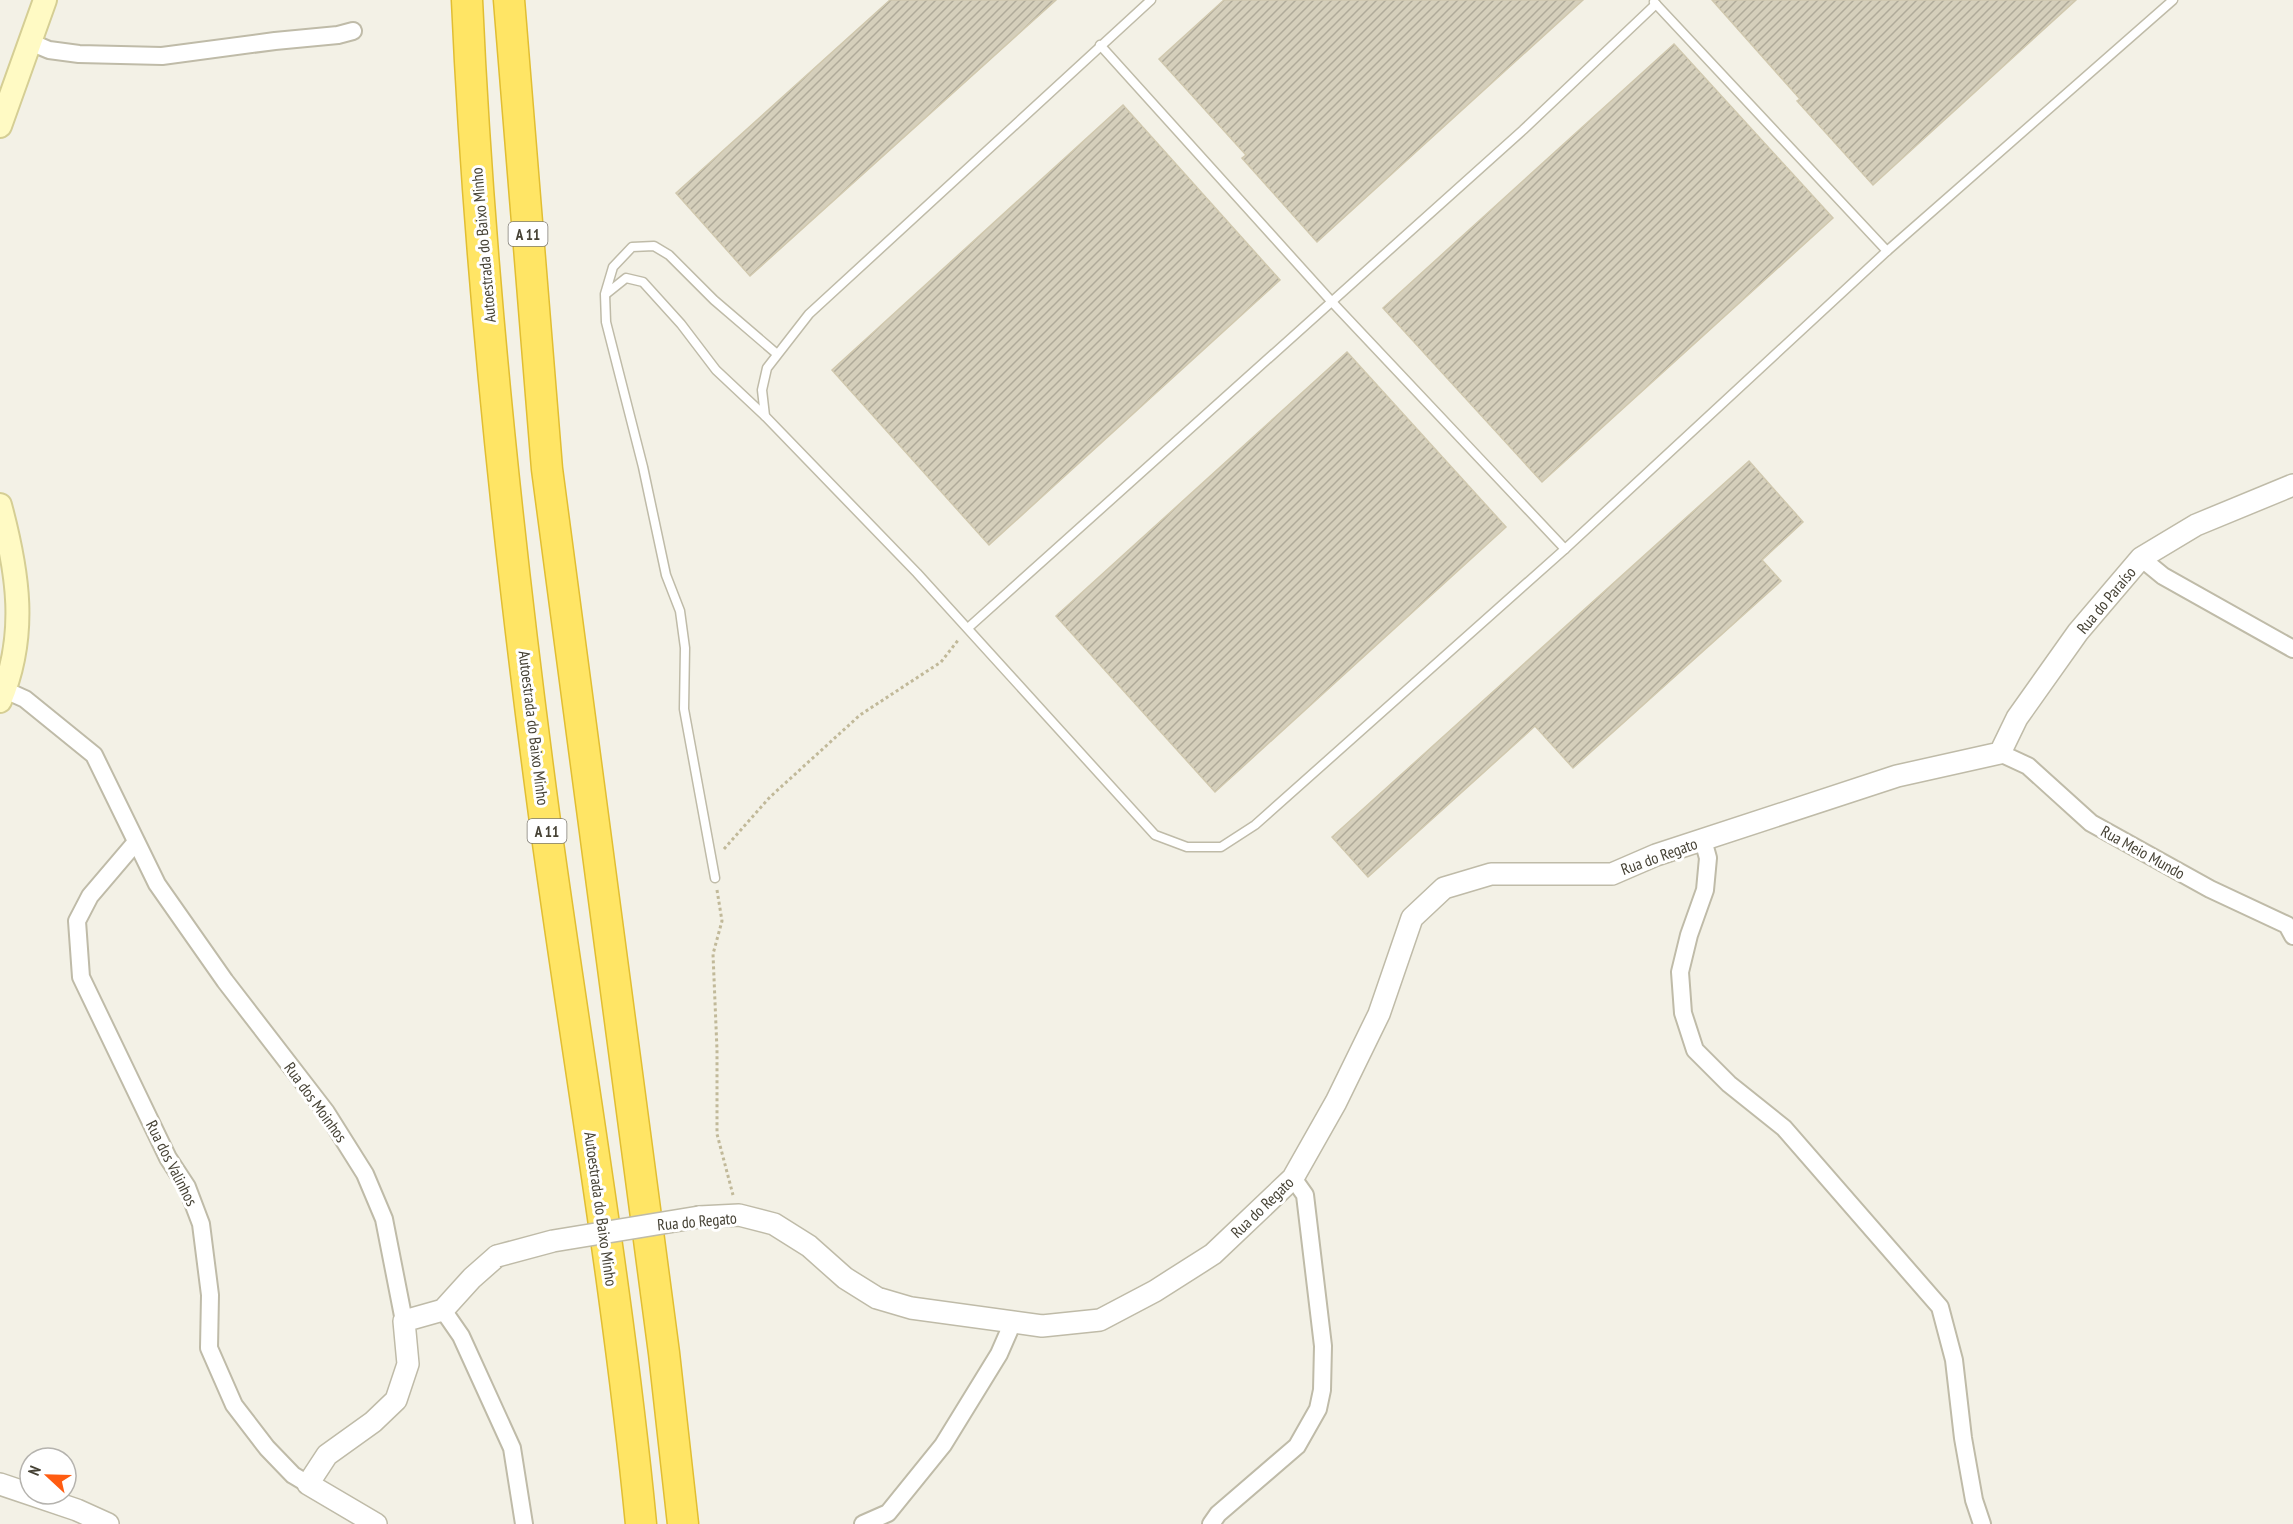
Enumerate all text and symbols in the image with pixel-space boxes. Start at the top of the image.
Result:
street label: Autoestrada do Baixo Minho [466,167,500,323]
road number: A 11 [508,222,548,246]
street label: Rua do Paraíso [2072,562,2140,638]
street label: Autoestrada do Baixo Minho [515,650,553,806]
road number: A 11 [528,819,566,843]
street label: Rua Meio Mundo [2097,821,2189,883]
street label: Rua do Regato [1618,833,1700,879]
street label: Rua dos Moinhos [280,1058,352,1146]
street label: Rua dos Valinhos [142,1117,202,1209]
street label: Autoestrada do Baixo Minho [580,1131,622,1287]
street label: Rua do Regato [1226,1172,1298,1242]
street label: Rua do Regato [656,1208,738,1234]
north arrow [18,1446,78,1506]
text: N [23,1463,45,1478]

